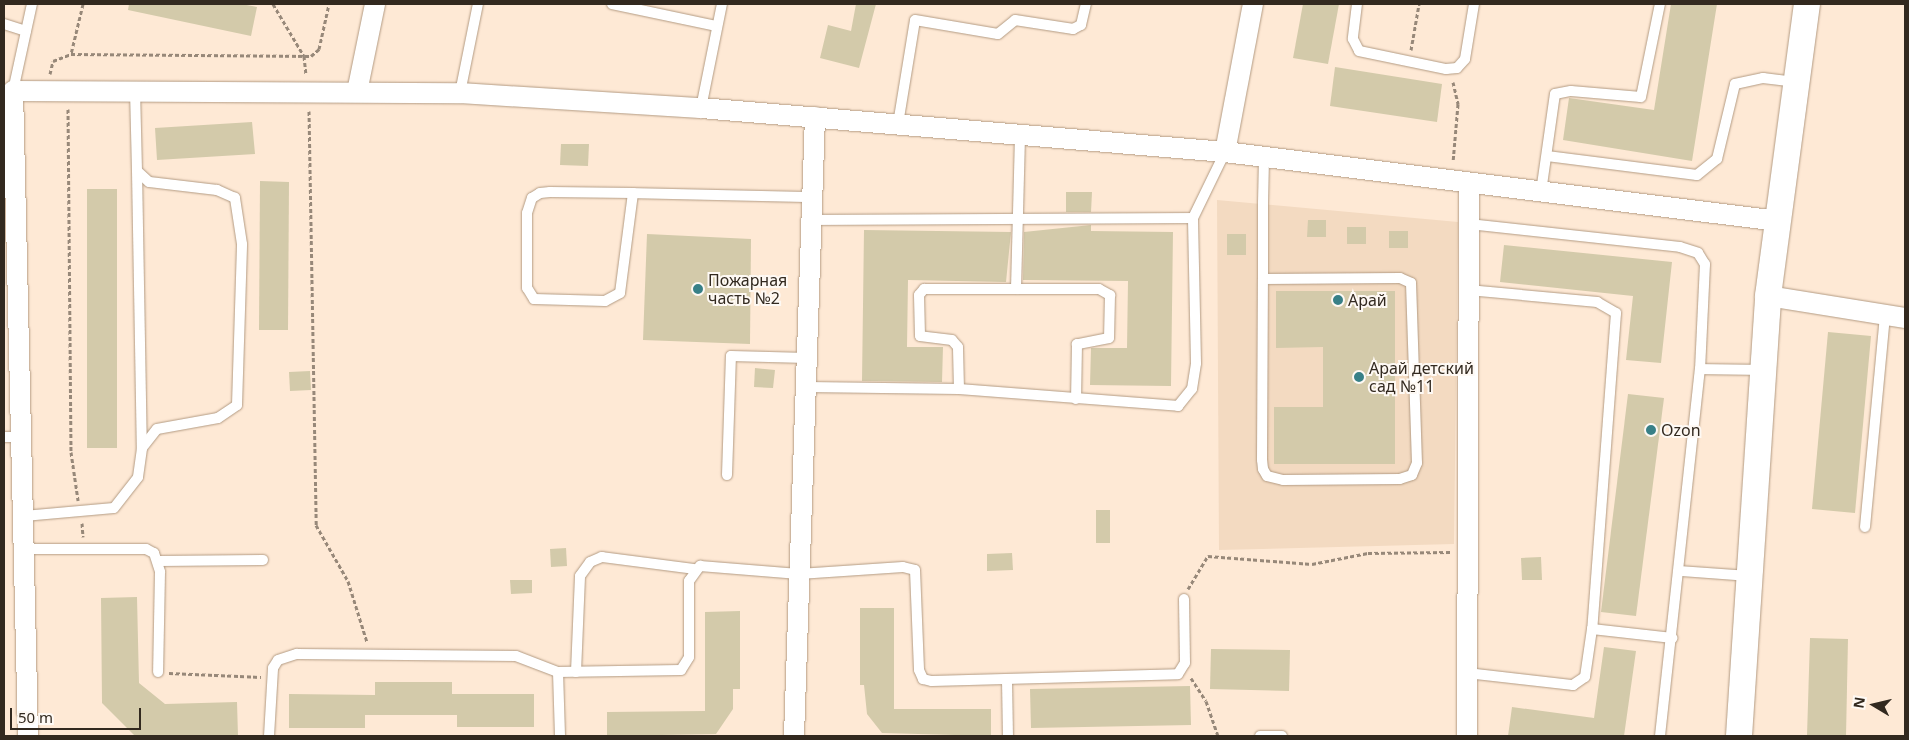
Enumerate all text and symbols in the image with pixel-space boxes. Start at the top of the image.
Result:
place label: Пожарная часть №2 [708,270,787,308]
marker: Пожарная часть №2 [692,283,704,295]
place label: Арай [1348,290,1387,310]
marker: Арай [1332,294,1344,306]
place label: Арай детский сад №11 [1369,358,1474,396]
marker: Арай детский сад №11 [1353,371,1365,383]
place label: Ozon [1661,420,1701,440]
marker: Ozon [1645,424,1657,436]
north arrow [1849,680,1899,730]
text: N [1848,695,1869,710]
scale bar [12,698,144,730]
text: 50 m [18,707,53,727]

